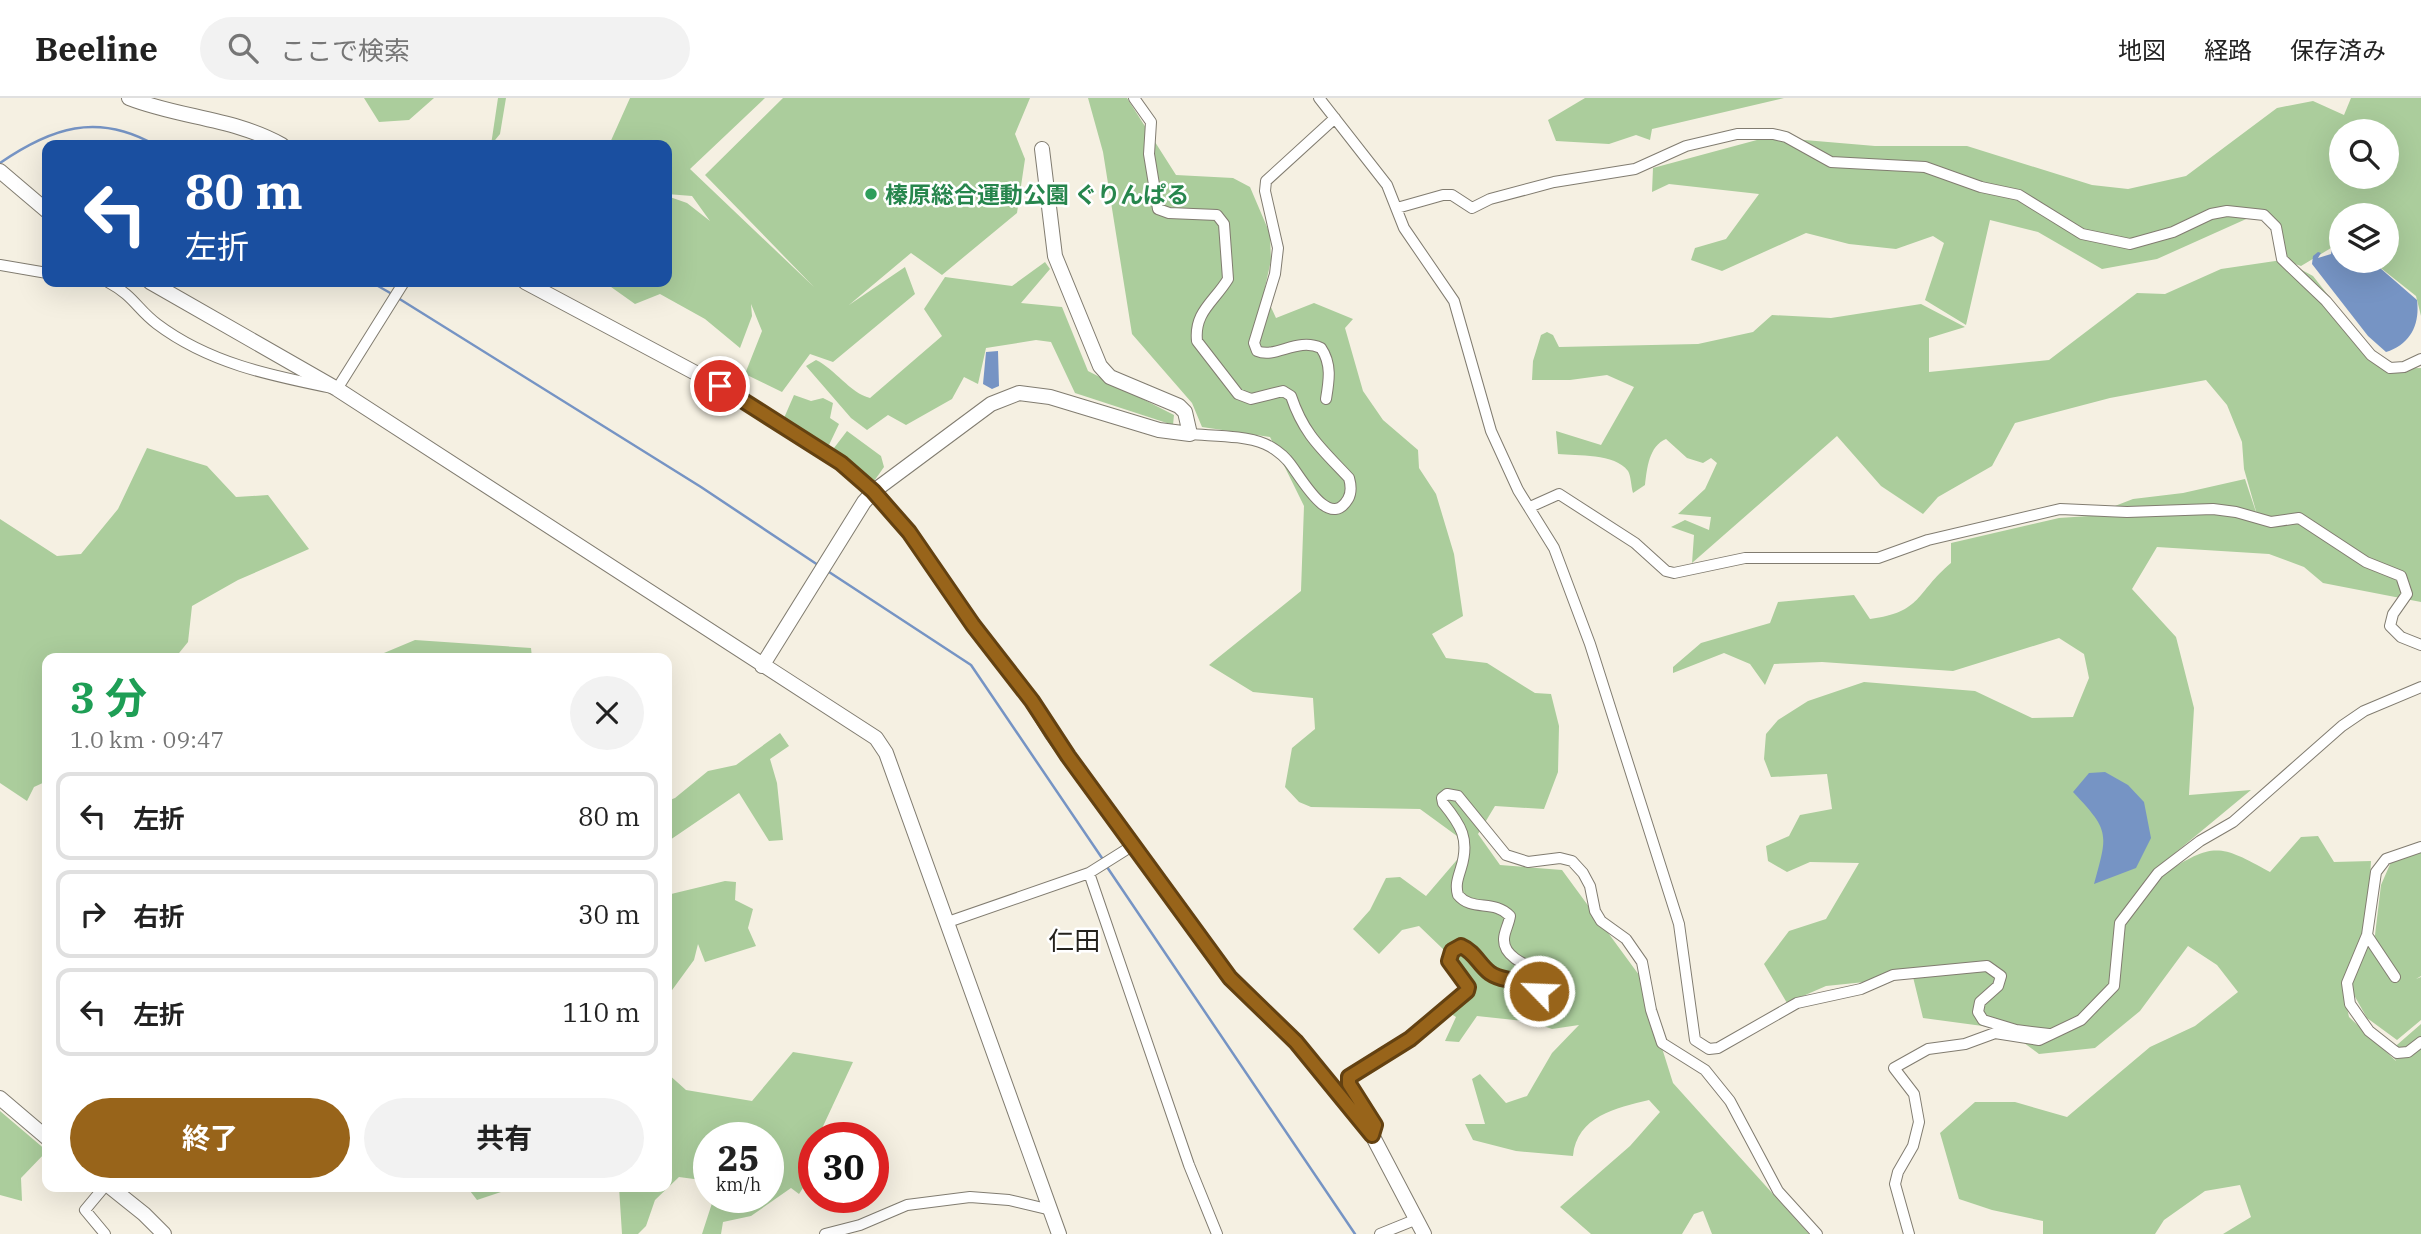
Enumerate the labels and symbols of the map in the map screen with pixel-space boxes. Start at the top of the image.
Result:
place label: 榛原総合運動公園 ぐりんぱる [885,179,1189,209]
marker: 榛原総合運動公園 ぐりんぱる [863,186,879,202]
pin [690,356,750,416]
district label: 仁田 [1048,923,1100,957]
position arrow [1502,954,1576,1028]
speed limit sign: 30 [798,1122,889,1213]

